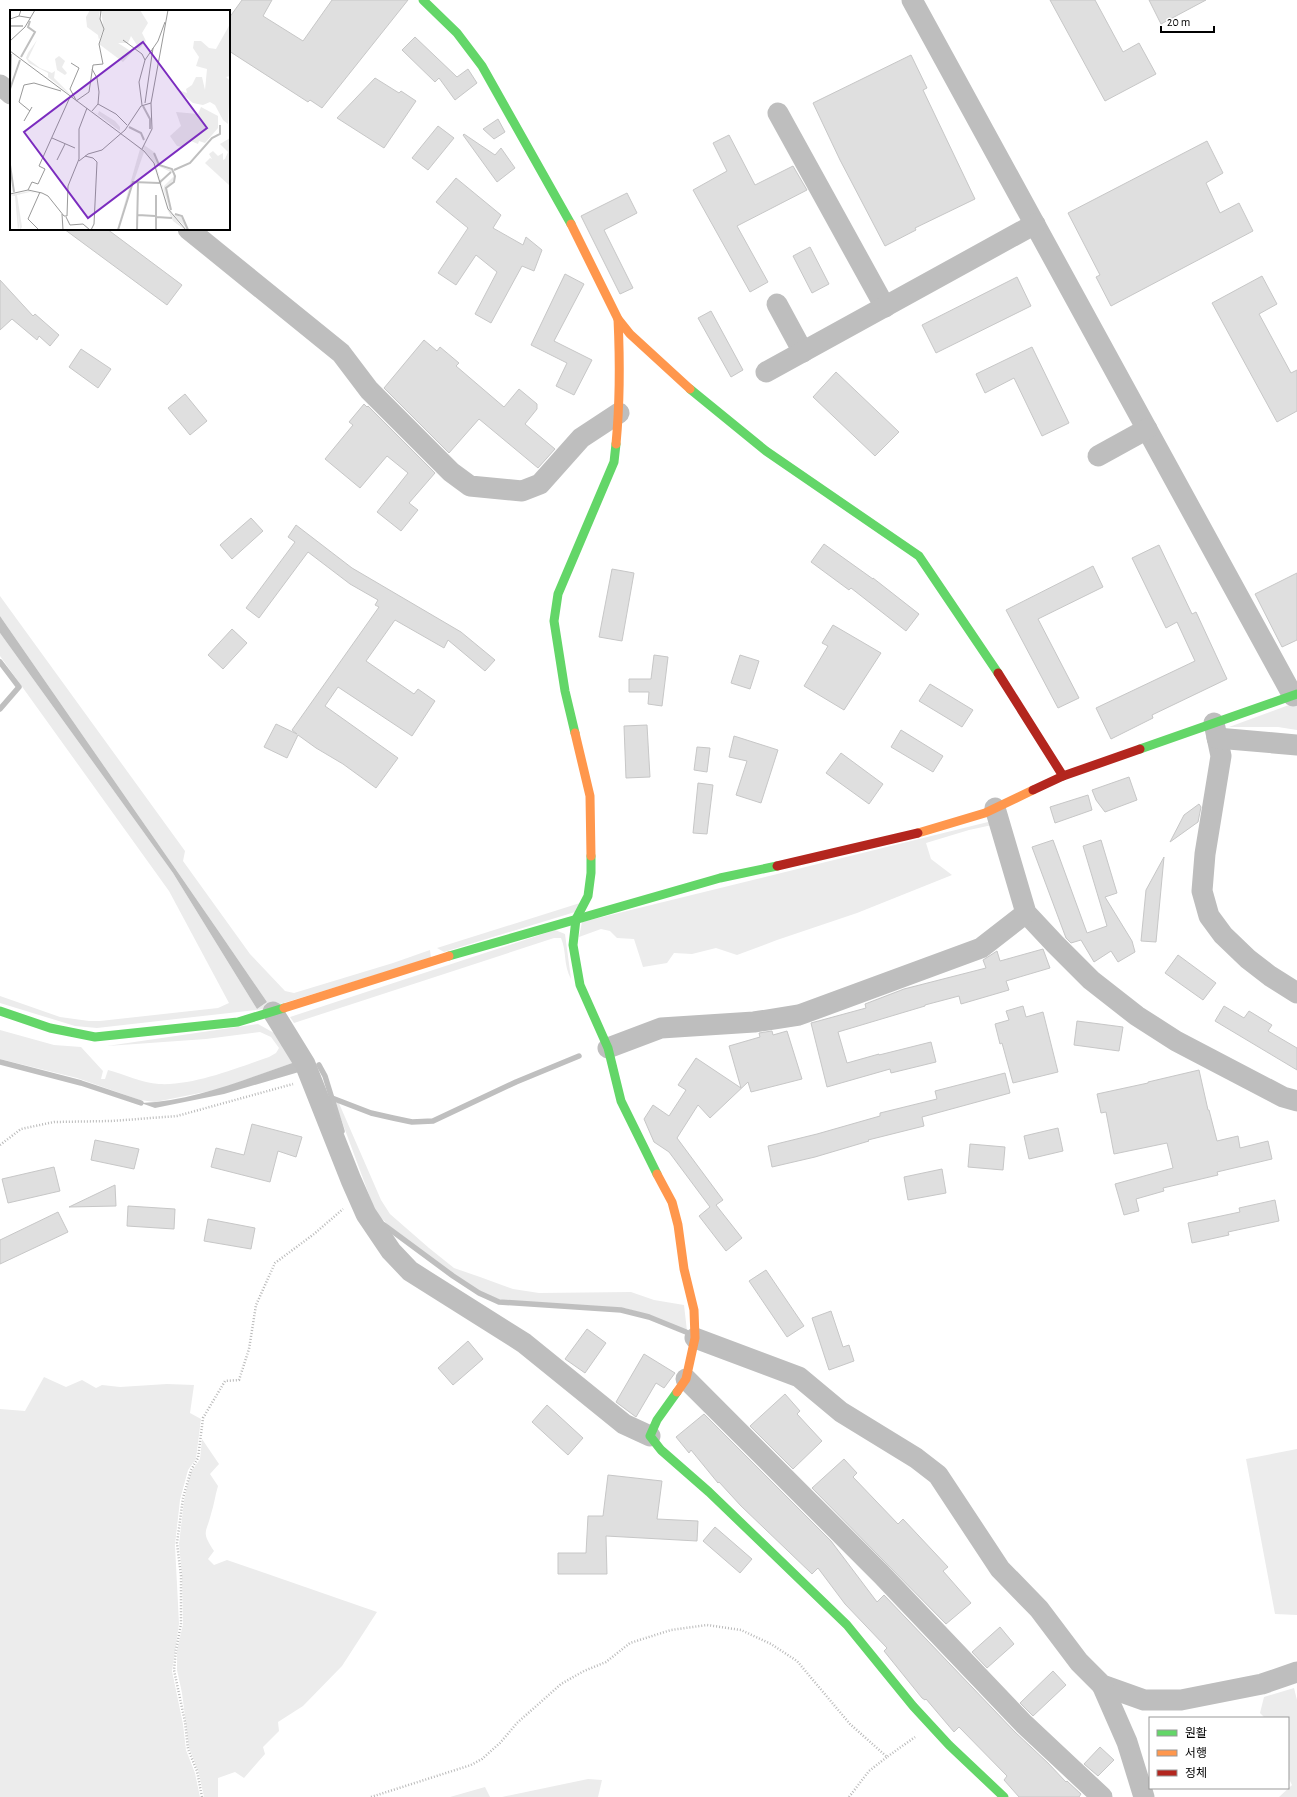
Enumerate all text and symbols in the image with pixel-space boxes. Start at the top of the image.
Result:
scale bar [1161,8,1214,34]
inset map [10,10,230,230]
text: 20 m [1167,16,1190,28]
legend [1149,1717,1289,1789]
text: 원활 [1185,1727,1207,1739]
text: 서행 [1185,1747,1207,1759]
text: 정체 [1185,1767,1207,1779]

